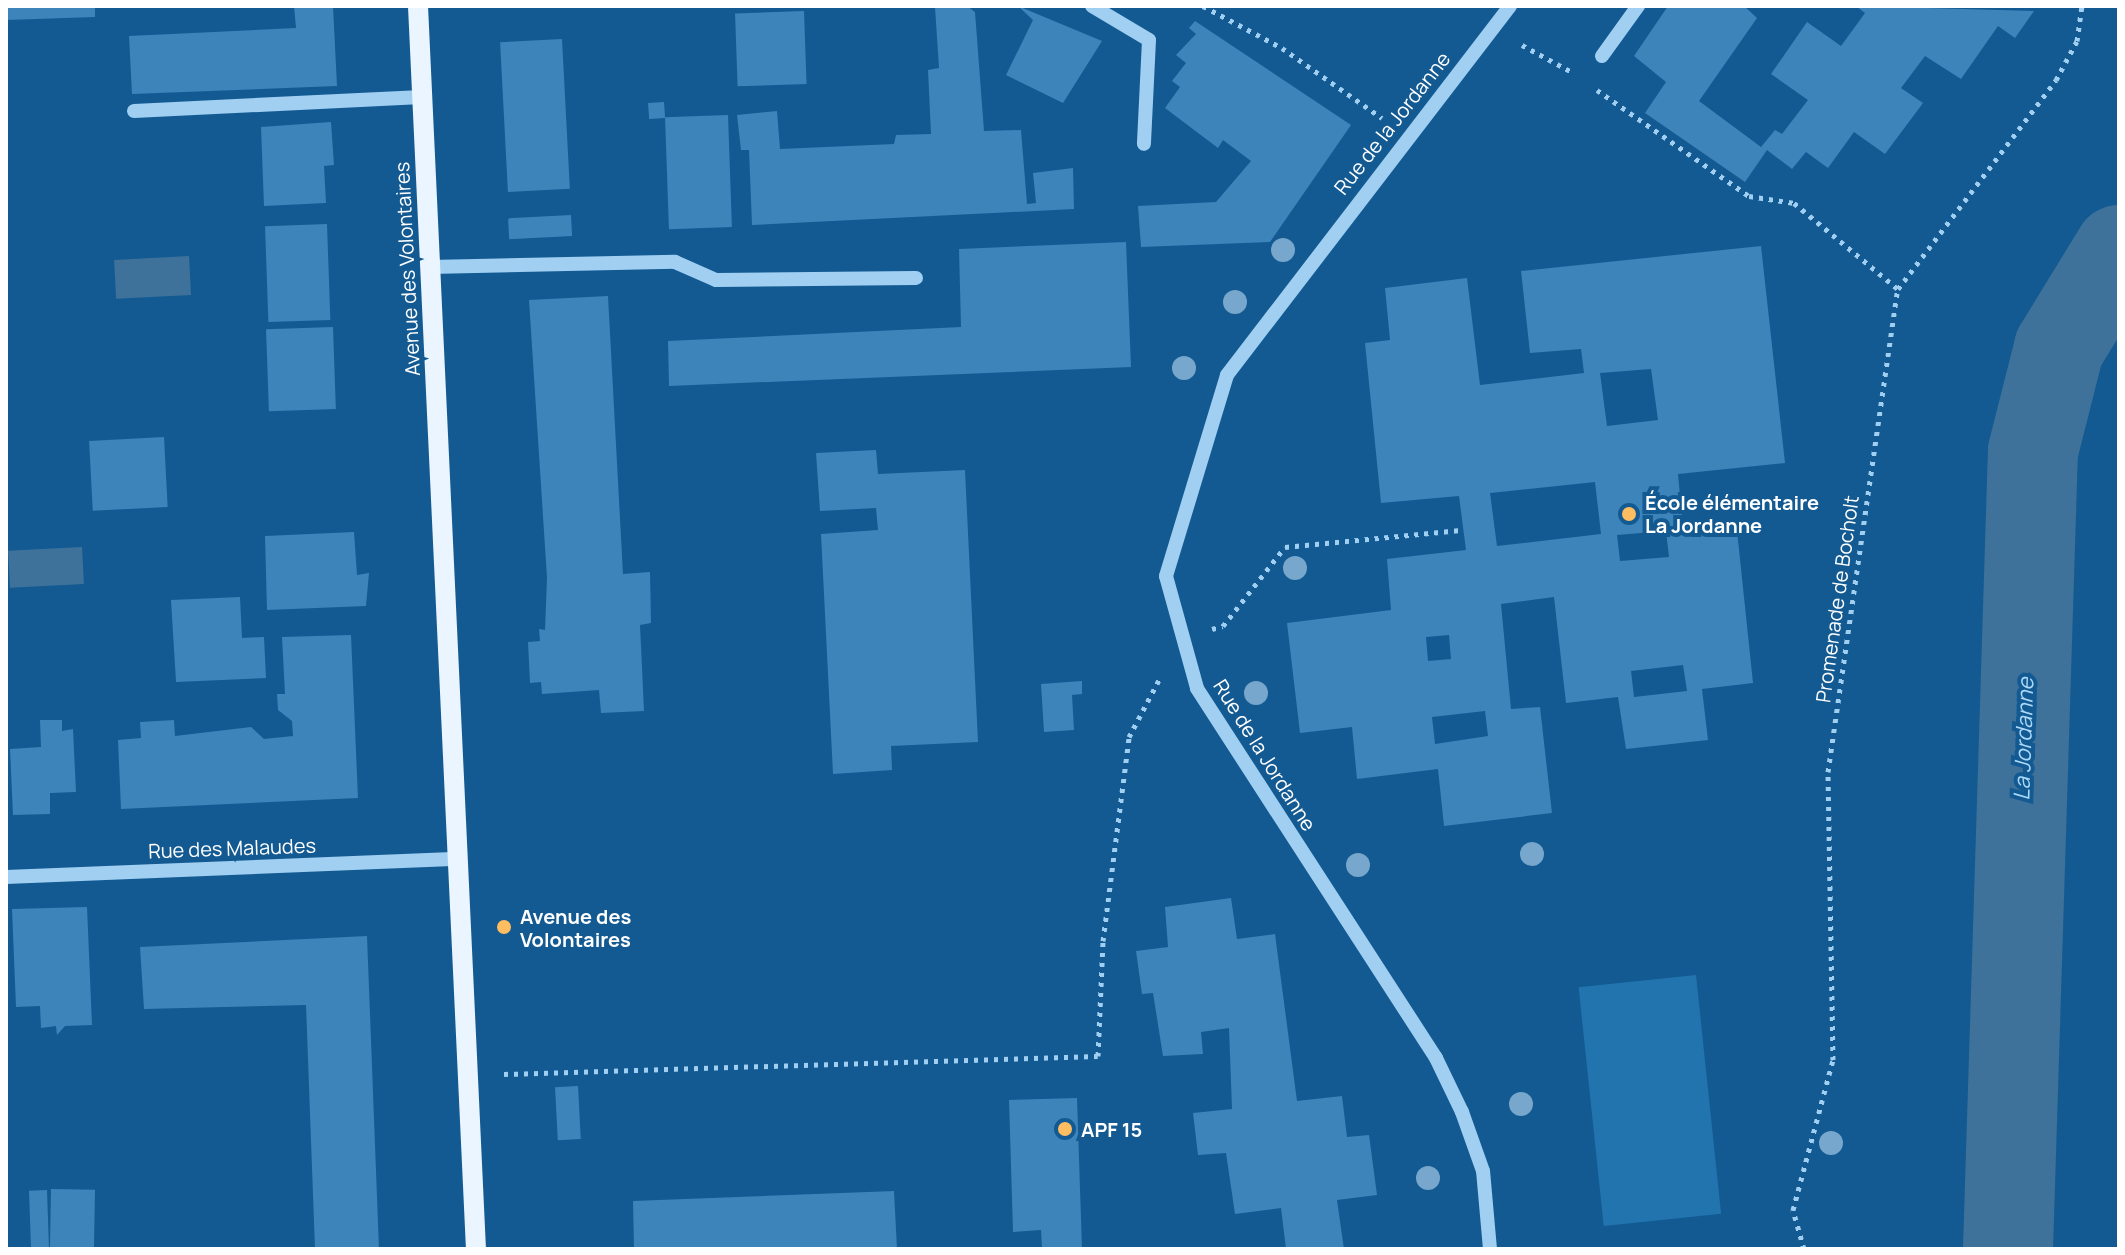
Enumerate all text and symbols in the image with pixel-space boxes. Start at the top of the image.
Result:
street label: Rue de la Jordanne [1329,47,1455,199]
street label: Avenue des Volontaires [389,161,425,377]
place label: École élémentaire La Jordanne [1645,490,1819,537]
street label: Promenade de Bocholt [1811,494,1863,704]
marker: École élémentaire La Jordanne [1620,505,1638,523]
street label: Rue de la Jordanne [1209,675,1321,835]
water label: La Jordanne [2009,677,2039,801]
street label: Rue des Malaudes [148,833,316,863]
place label: Avenue des Volontaires [520,904,631,951]
marker: Avenue des Volontaires [495,918,513,936]
place label: APF 15 [1081,1117,1142,1141]
marker: APF 15 [1056,1120,1074,1138]

